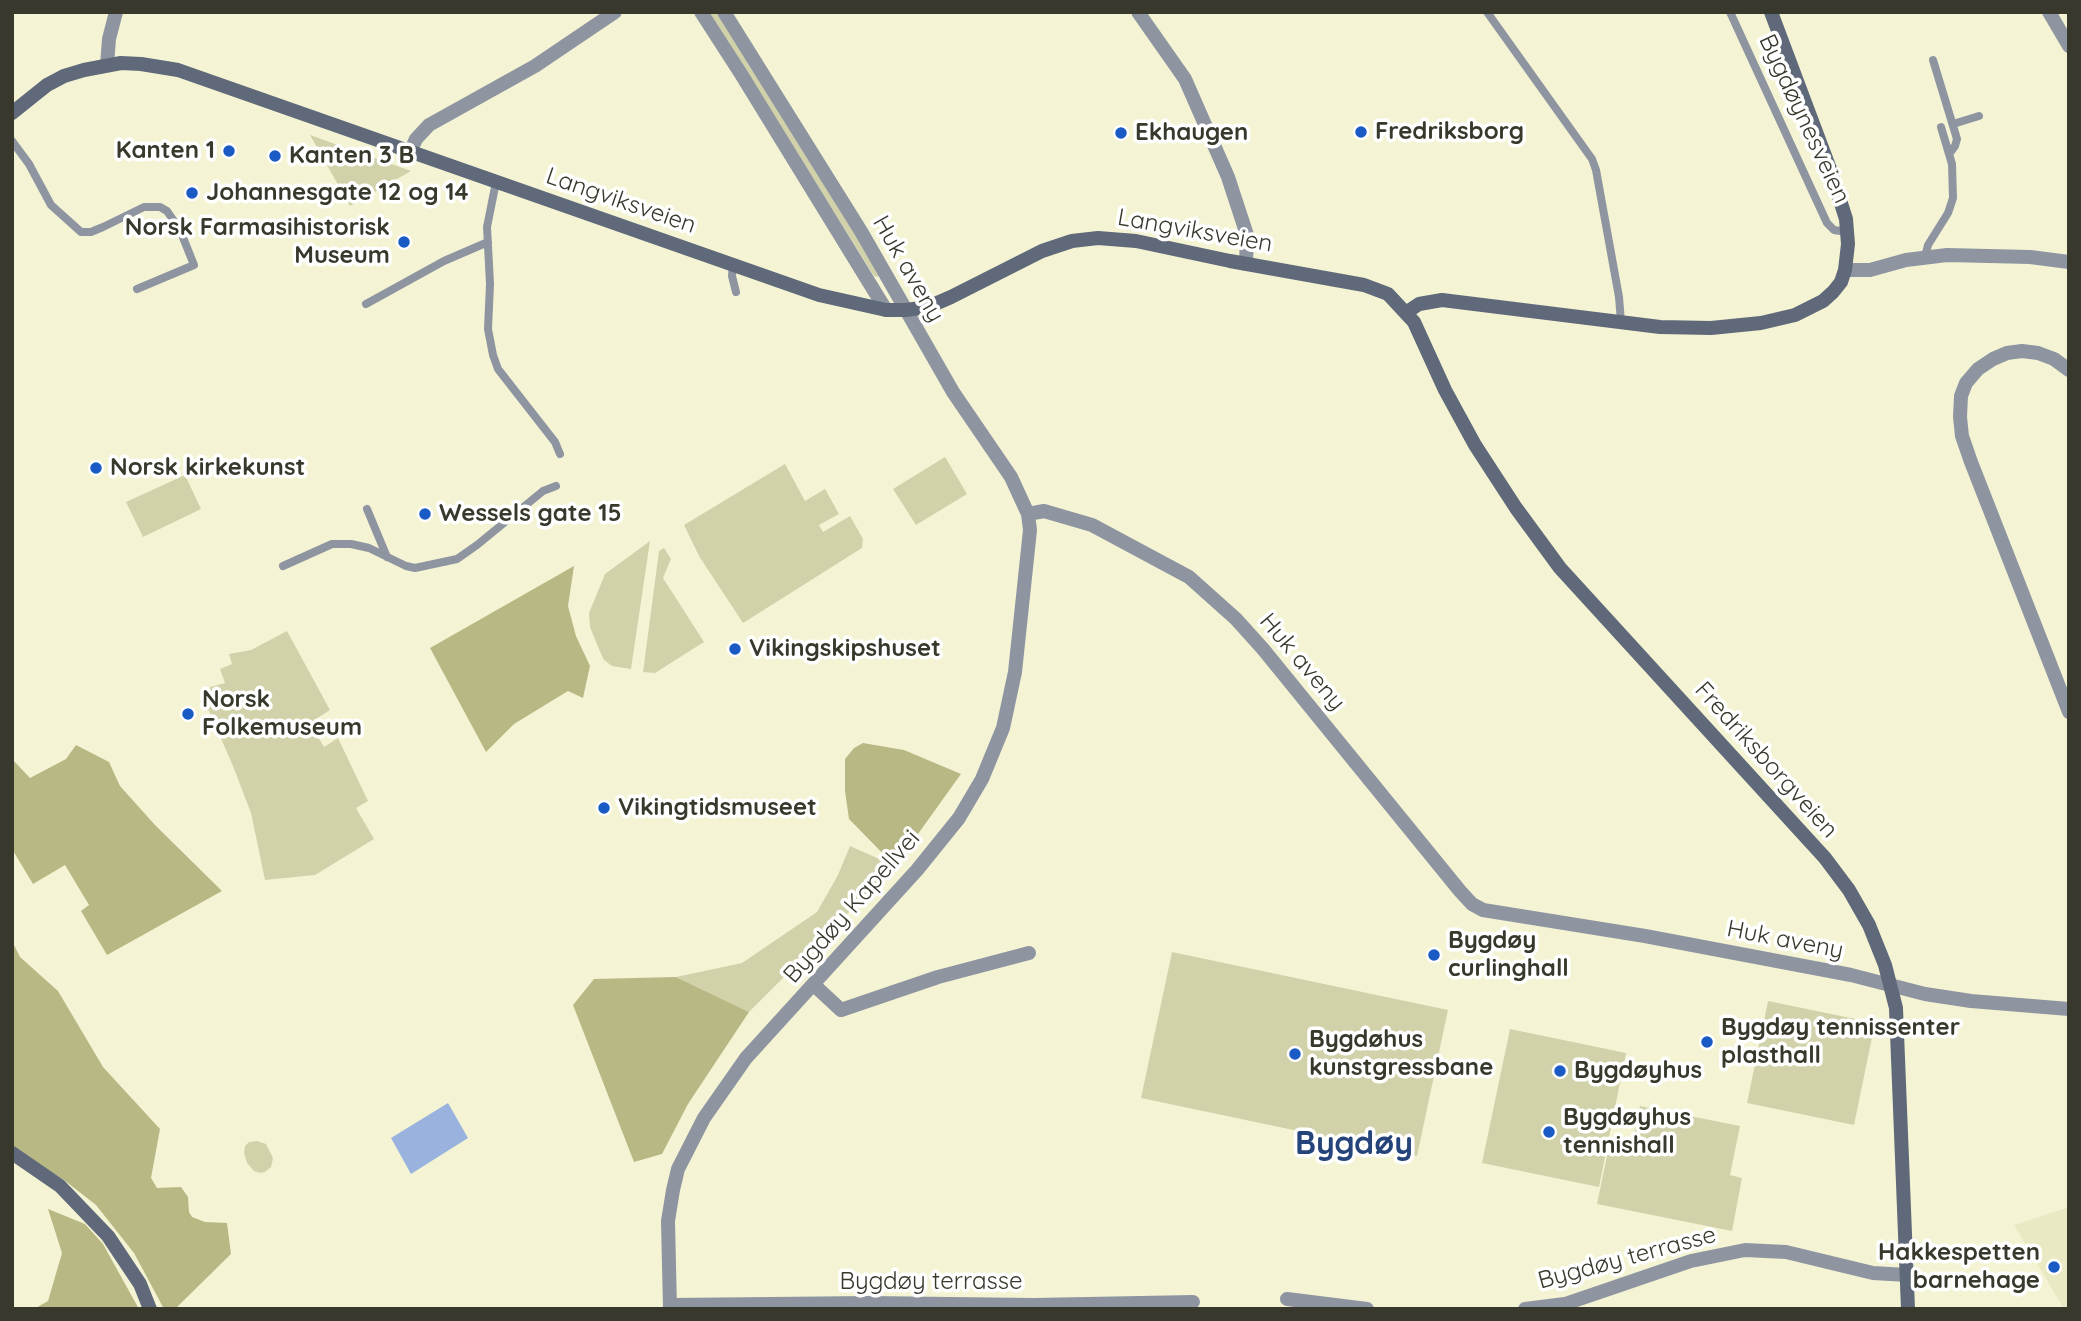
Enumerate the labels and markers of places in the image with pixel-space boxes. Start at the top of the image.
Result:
place label: Fredriksborg [1375,118,1524,146]
place label: Ekhaugen [1135,119,1248,147]
marker: Fredriksborg [1353,124,1369,140]
marker: Ekhaugen [1113,125,1129,141]
place label: Kanten 1 [116,137,215,165]
place label: Kanten 3 B [289,142,414,170]
marker: Kanten 1 [221,143,237,159]
marker: Kanten 3 B [267,148,283,164]
place label: Johannesgate 12 og 14 [206,179,469,207]
marker: Johannesgate 12 og 14 [184,185,200,201]
place label: Norsk Farmasihistorisk Museum [125,214,390,270]
marker: Norsk Farmasihistorisk Museum [396,234,412,250]
place label: Norsk kirkekunst [110,454,305,482]
marker: Norsk kirkekunst [88,460,104,476]
place label: Wessels gate 15 [439,500,621,528]
marker: Wessels gate 15 [417,506,433,522]
place label: Vikingskipshuset [749,635,941,663]
marker: Vikingskipshuset [727,641,743,657]
place label: Norsk Folkemuseum [202,686,362,742]
marker: Norsk Folkemuseum [180,706,196,722]
place label: Vikingtidsmuseet [618,794,817,822]
marker: Vikingtidsmuseet [596,800,612,816]
place label: Bygdøy curlinghall [1448,927,1569,983]
marker: Bygdøy curlinghall [1426,947,1442,963]
place label: Bygdøy tennissenter plasthall [1721,1014,1960,1070]
place label: Bygdøhus kunstgressbane [1309,1026,1493,1082]
marker: Bygdøy tennissenter plasthall [1699,1034,1715,1050]
marker: Bygdøhus kunstgressbane [1287,1046,1303,1062]
place label: Bygdøyhus [1574,1057,1702,1085]
marker: Bygdøyhus [1552,1063,1568,1079]
place label: Bygdøyhus tennishall [1563,1104,1691,1160]
marker: Bygdøyhus tennishall [1541,1124,1557,1140]
place label: Hakkespetten barnehage [1878,1239,2040,1295]
marker: Hakkespetten barnehage [2046,1259,2062,1275]

